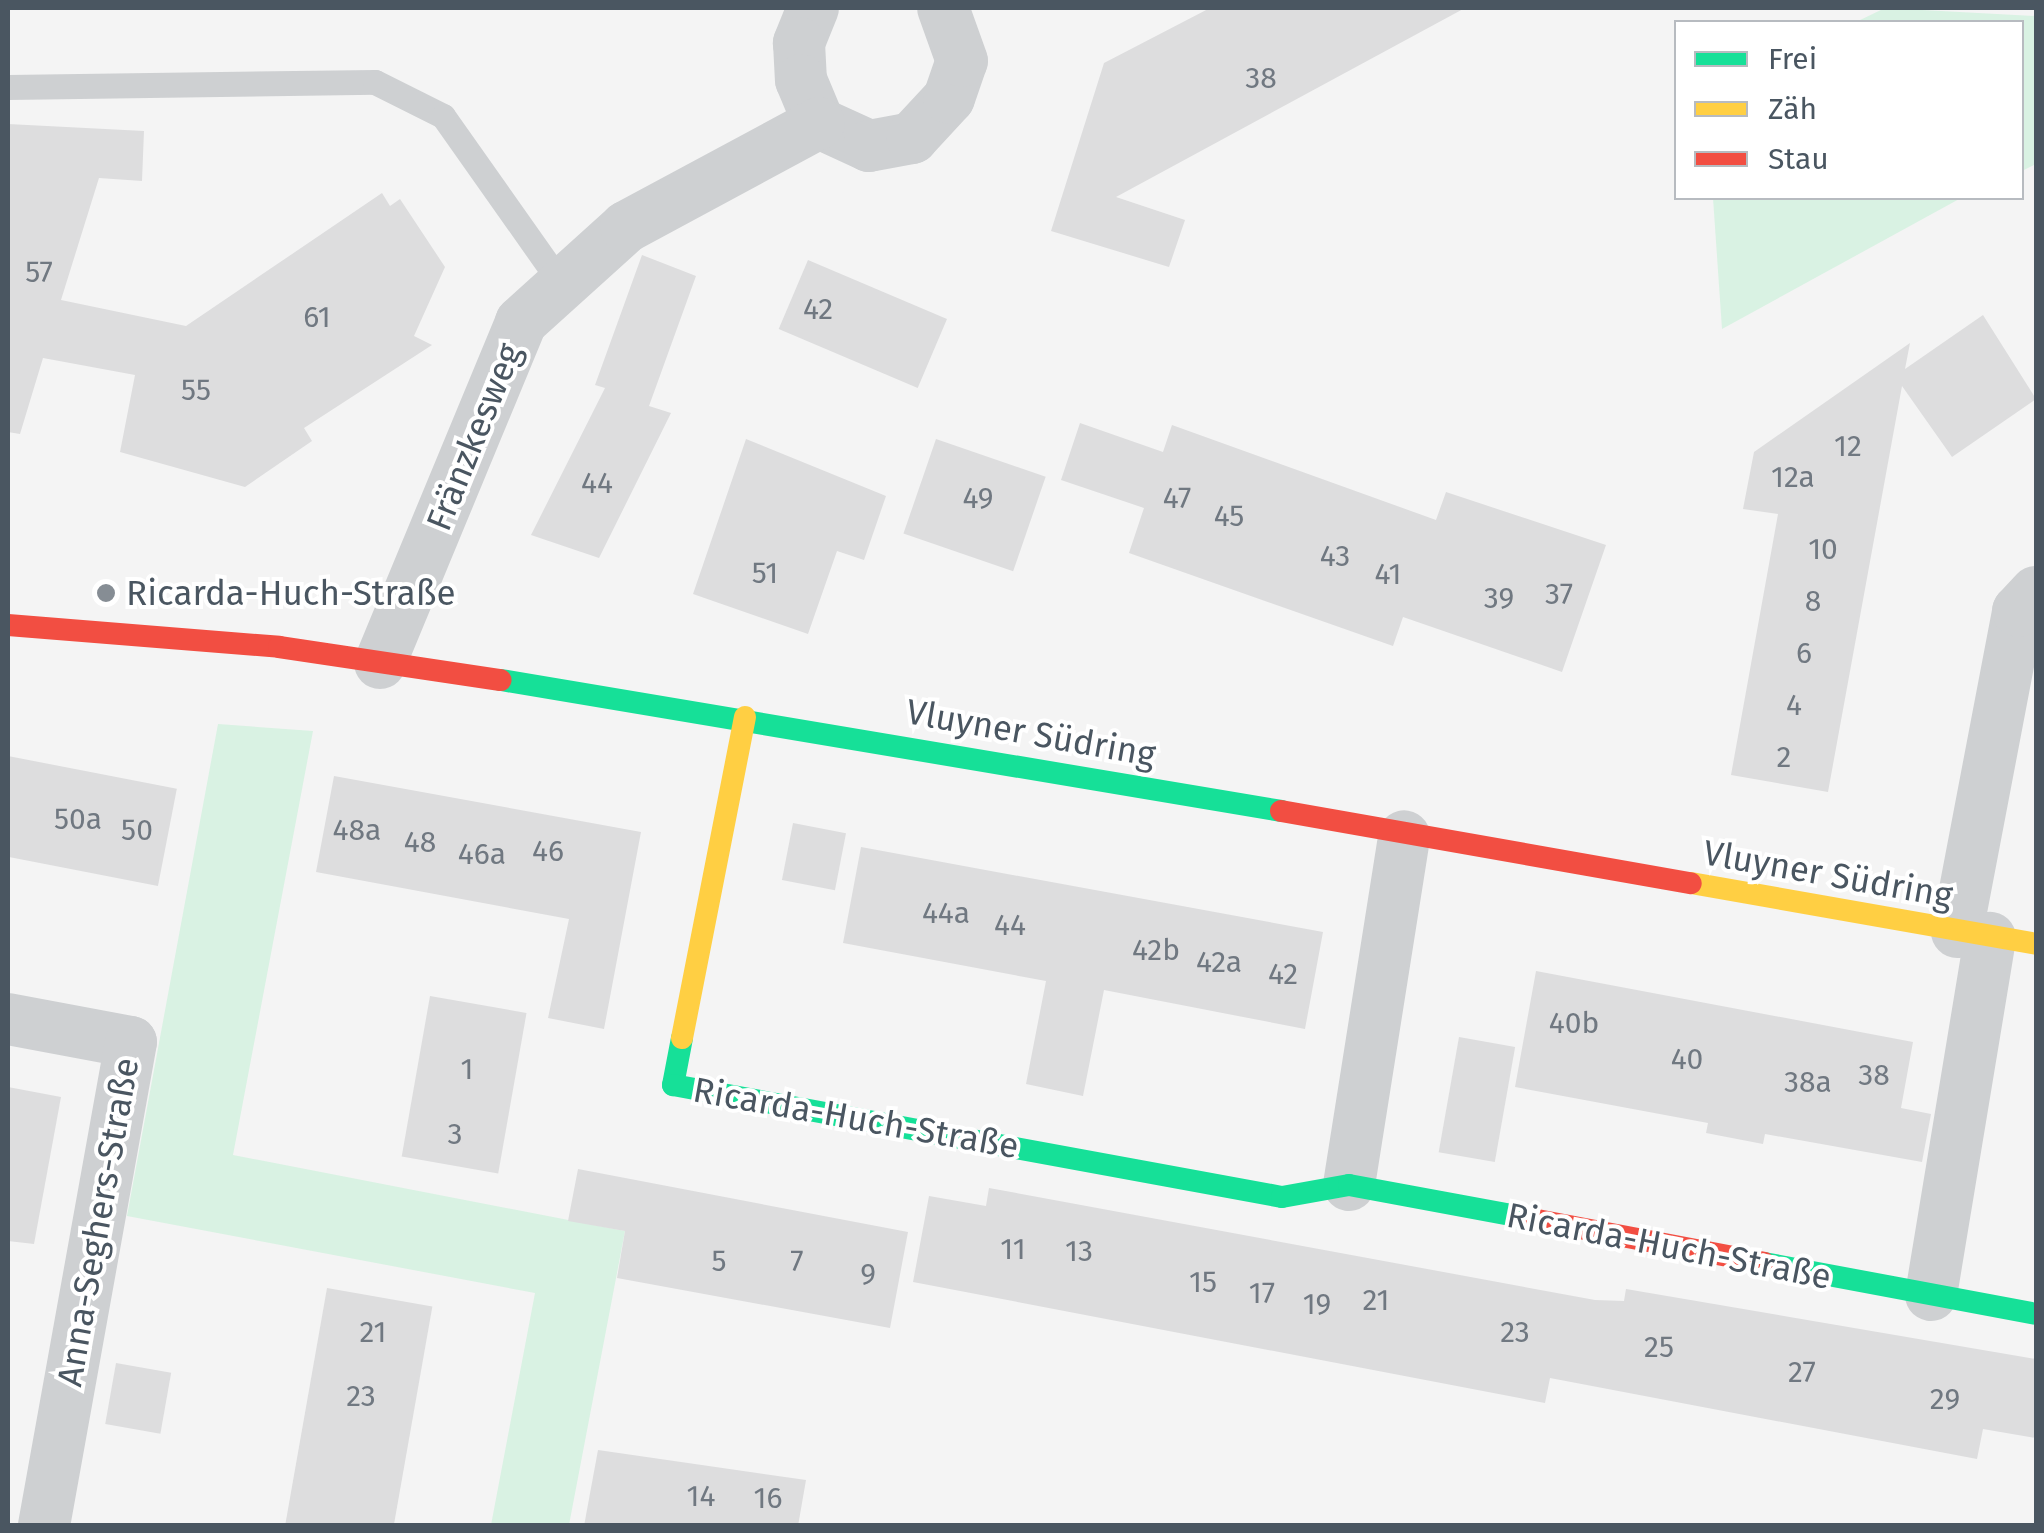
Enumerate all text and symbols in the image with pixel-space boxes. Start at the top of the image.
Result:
legend [1674,20,2024,200]
text: Frei [1768,41,1817,77]
house number: 38 [1245,60,1277,96]
text: Zäh [1768,91,1817,127]
text: Stau [1768,141,1829,177]
house number: 57 [25,254,53,290]
house number: 42 [803,291,833,327]
house number: 61 [303,299,331,335]
street label: Fränzkesweg [417,337,531,537]
house number: 55 [181,372,211,408]
house number: 12 [1834,428,1862,464]
house number: 12a [1771,459,1815,495]
house number: 44 [581,465,613,501]
house number: 49 [962,480,994,516]
house number: 47 [1163,480,1191,516]
house number: 45 [1214,498,1244,534]
house number: 10 [1808,531,1838,567]
house number: 43 [1320,538,1350,574]
house number: 51 [752,555,778,591]
house number: 41 [1374,556,1402,592]
place label: Ricarda-Huch-Straße [126,572,456,614]
house number: 37 [1545,576,1573,612]
house number: 39 [1484,580,1514,616]
marker: Ricarda-Huch-Straße [95,582,117,604]
house number: 8 [1805,583,1821,619]
house number: 6 [1796,635,1812,671]
house number: 4 [1786,687,1802,723]
street label: Vluyner Südring [903,690,1159,776]
house number: 2 [1777,739,1791,775]
house number: 50a [54,801,102,837]
house number: 50 [121,812,153,848]
house number: 48a [333,812,381,848]
house number: 48 [404,824,436,860]
street label: Vluyner Südring [1700,831,1956,917]
house number: 46 [532,833,564,869]
house number: 46a [458,836,506,872]
house number: 44a [922,895,970,931]
house number: 44 [994,907,1026,943]
house number: 42b [1132,932,1180,968]
house number: 42a [1196,944,1242,980]
house number: 42 [1268,956,1298,992]
house number: 40b [1549,1005,1599,1041]
house number: 40 [1671,1041,1703,1077]
house number: 1 [461,1051,473,1087]
street label: Anna-Seghers-Straße [48,1054,148,1390]
house number: 38 [1858,1057,1890,1093]
house number: 38a [1784,1064,1832,1100]
street label: Ricarda-Huch-Straße [690,1069,1022,1167]
house number: 3 [448,1116,462,1152]
street label: Ricarda-Huch-Straße [1503,1194,1835,1298]
house number: 11 [1000,1231,1026,1267]
house number: 13 [1065,1233,1093,1269]
house number: 5 [711,1243,727,1279]
house number: 7 [790,1243,804,1279]
house number: 9 [860,1256,876,1292]
house number: 15 [1189,1264,1217,1300]
house number: 17 [1249,1275,1275,1311]
house number: 21 [1362,1282,1390,1318]
house number: 19 [1303,1286,1331,1322]
house number: 21 [359,1314,387,1350]
house number: 23 [1500,1314,1530,1350]
house number: 25 [1644,1329,1674,1365]
house number: 27 [1788,1354,1816,1390]
house number: 23 [346,1378,376,1414]
house number: 29 [1930,1381,1960,1417]
house number: 14 [687,1478,715,1514]
house number: 16 [754,1480,782,1516]

